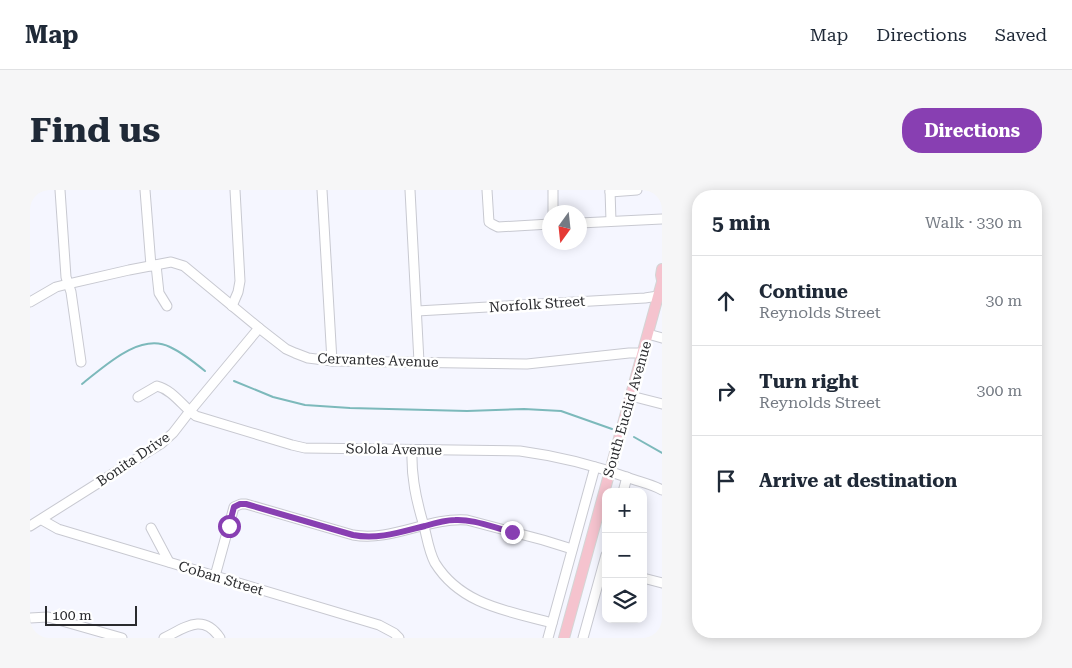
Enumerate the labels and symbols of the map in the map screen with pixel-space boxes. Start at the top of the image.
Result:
north arrow [542,205,587,250]
street label: Norfolk Street [488,293,586,315]
street label: South Euclid Avenue [600,339,654,479]
street label: Cervantes Avenue [317,350,439,370]
street label: Bonita Drive [94,429,173,489]
street label: Solola Avenue [346,440,442,458]
route start [218,515,241,538]
route end [501,521,524,544]
street label: Coban Street [177,557,265,599]
scale bar [45,603,138,626]

